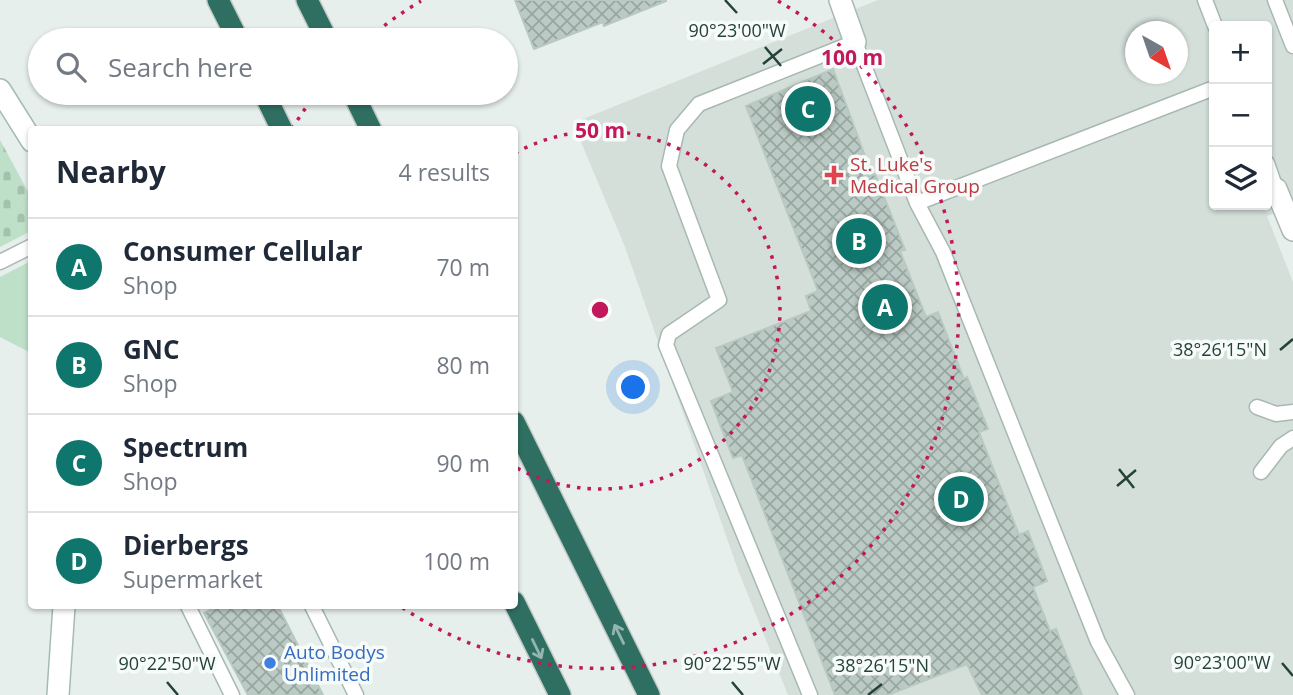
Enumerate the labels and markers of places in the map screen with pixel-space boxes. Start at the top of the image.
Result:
pin: C [785,83,831,135]
place label: St. Luke's Medical Group [850,151,980,199]
marker: St. Luke's Medical Group [824,165,844,185]
pin: B [836,215,882,267]
pin: A [862,281,908,333]
centre of rings [588,298,612,322]
pin: D [938,473,984,525]
place label: Auto Bodys Unlimited [284,639,385,687]
marker: Auto Bodys Unlimited [262,655,278,671]

